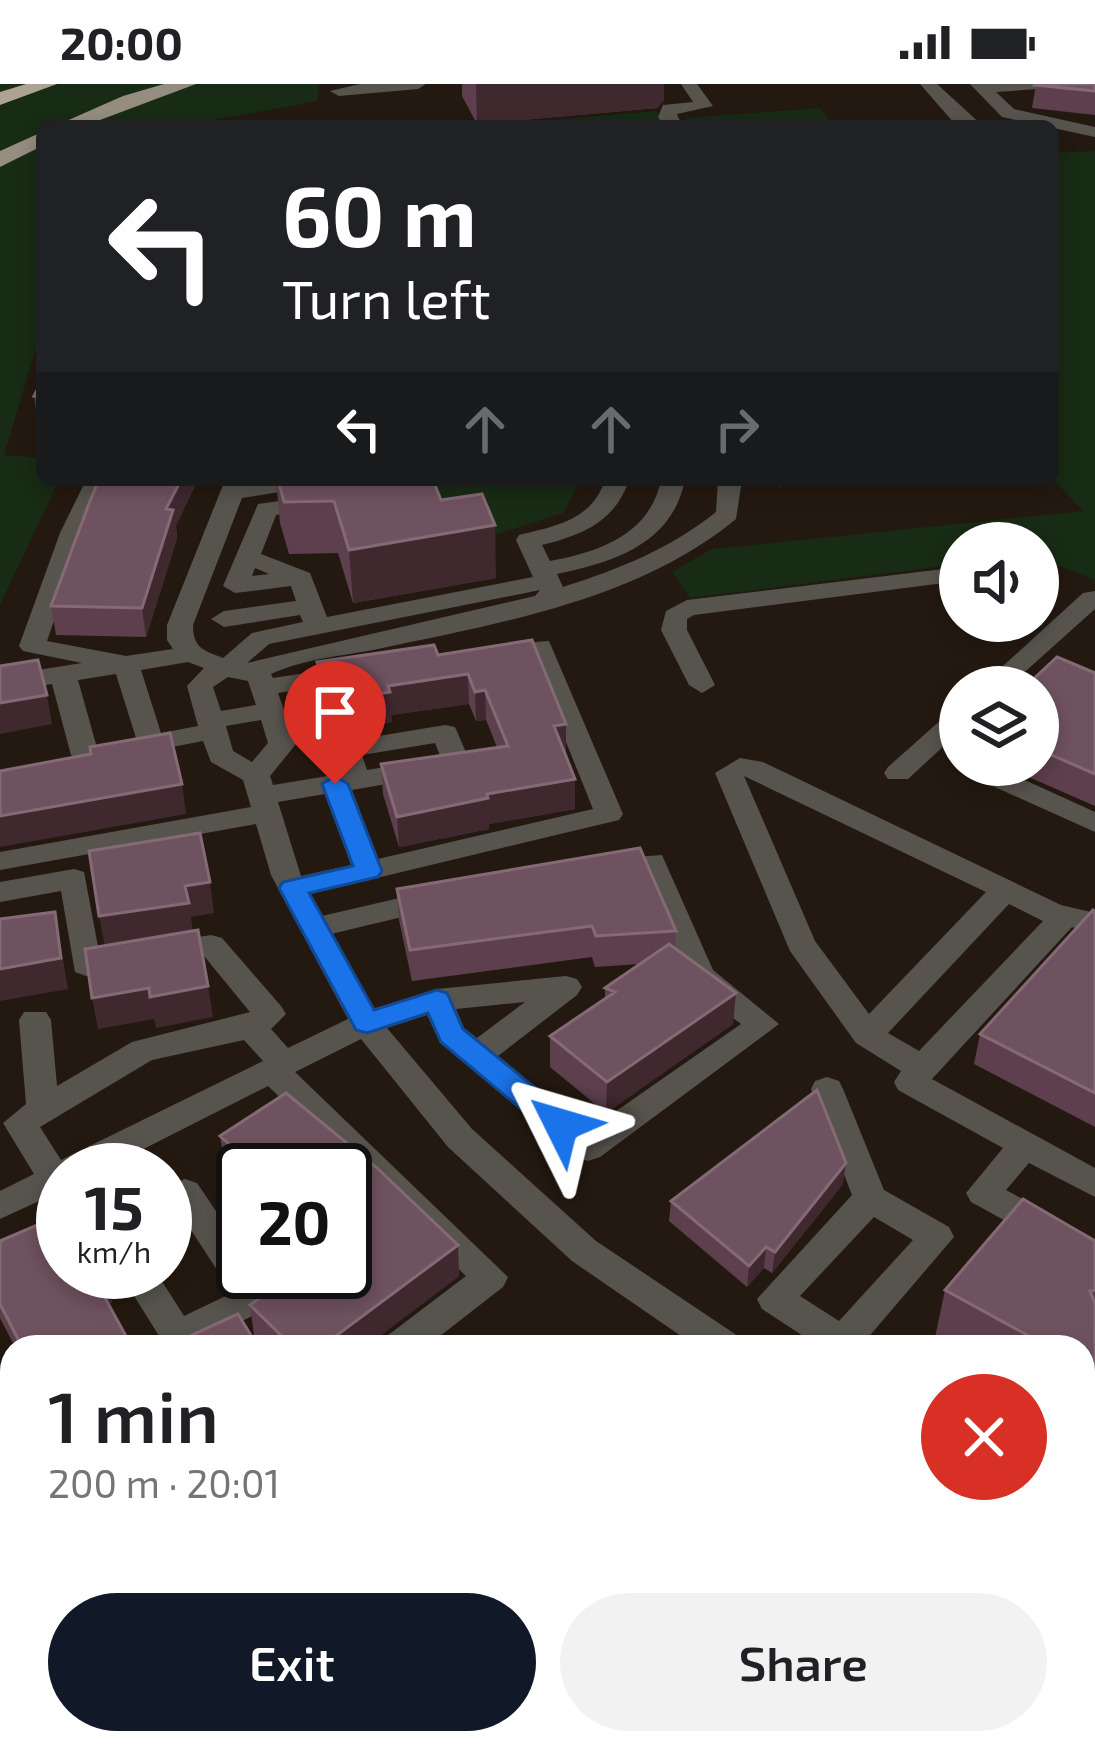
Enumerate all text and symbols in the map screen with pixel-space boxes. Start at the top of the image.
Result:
text: 20:00 [60,15,183,69]
text: 60 m [282,163,477,264]
icon: left [84,168,240,324]
text: Turn left [282,265,491,330]
icon: left [326,396,392,462]
icon: ahead [452,396,518,462]
icon: ahead [578,396,644,462]
icon: right [704,396,770,462]
map controls [939,522,1059,786]
button: sound [939,522,1059,642]
pin [284,661,386,784]
button: layers [939,666,1059,786]
icon: arrive [302,679,368,745]
position arrow [498,1062,624,1188]
speed limit sign: 20 [216,1143,372,1299]
text: 15 [84,1170,144,1242]
text: km/h [77,1233,151,1269]
text: 1 min [48,1371,219,1457]
button: close [921,1374,1047,1500]
text: 200 m · 20:01 [48,1459,280,1506]
button: Exit [48,1593,536,1731]
button: Share [560,1593,1047,1731]

